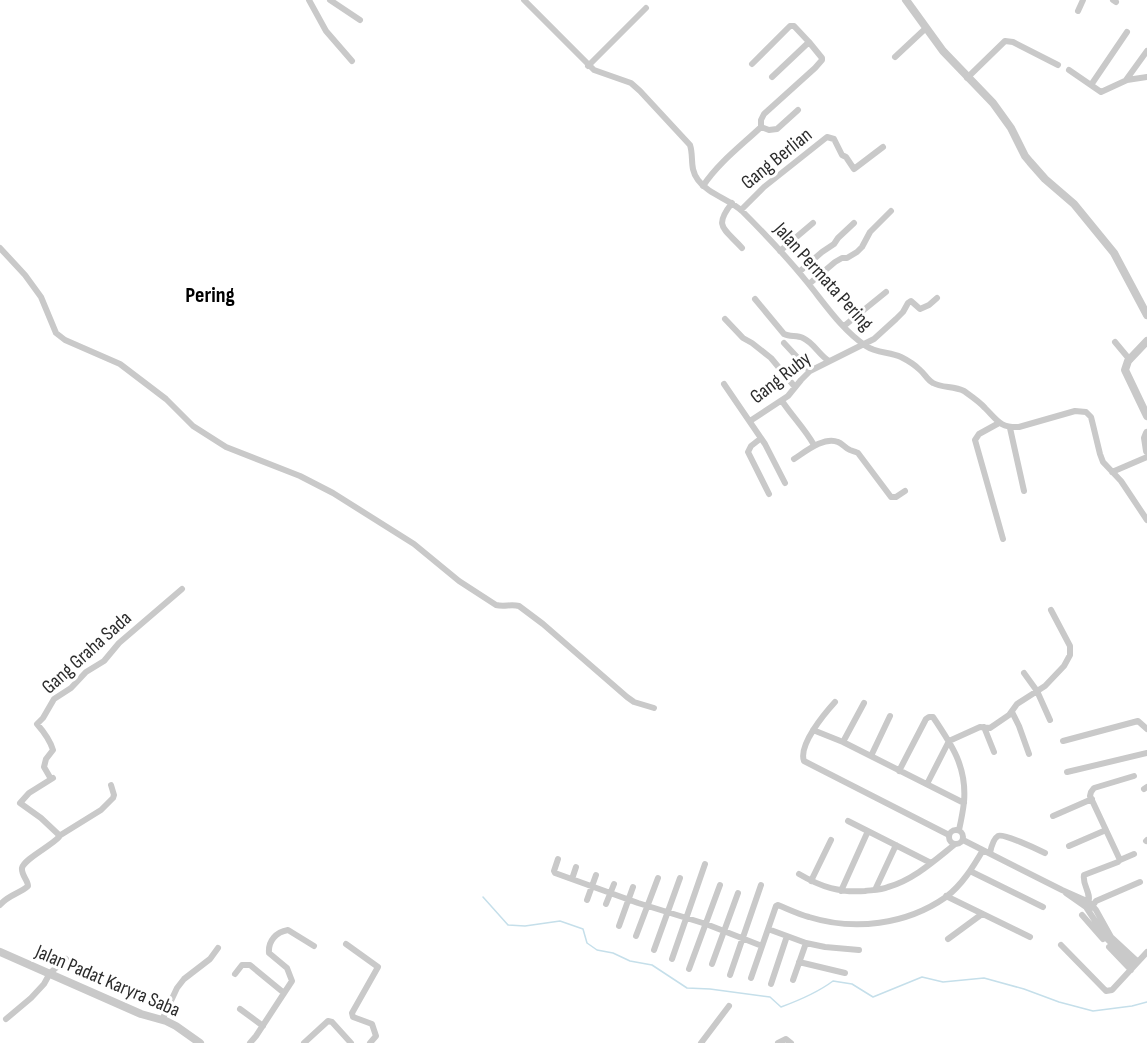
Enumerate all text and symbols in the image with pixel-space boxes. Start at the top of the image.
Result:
street label: Gang Berlian [736,123,817,195]
street label: Jalan Permata Pering [768,217,878,336]
district label: Pering [185,282,235,309]
street label: Gang Ruby [745,346,816,409]
street label: Gang Graha Sada [37,606,136,699]
street label: Jalan Padat Karyra Saba [31,939,184,1022]

